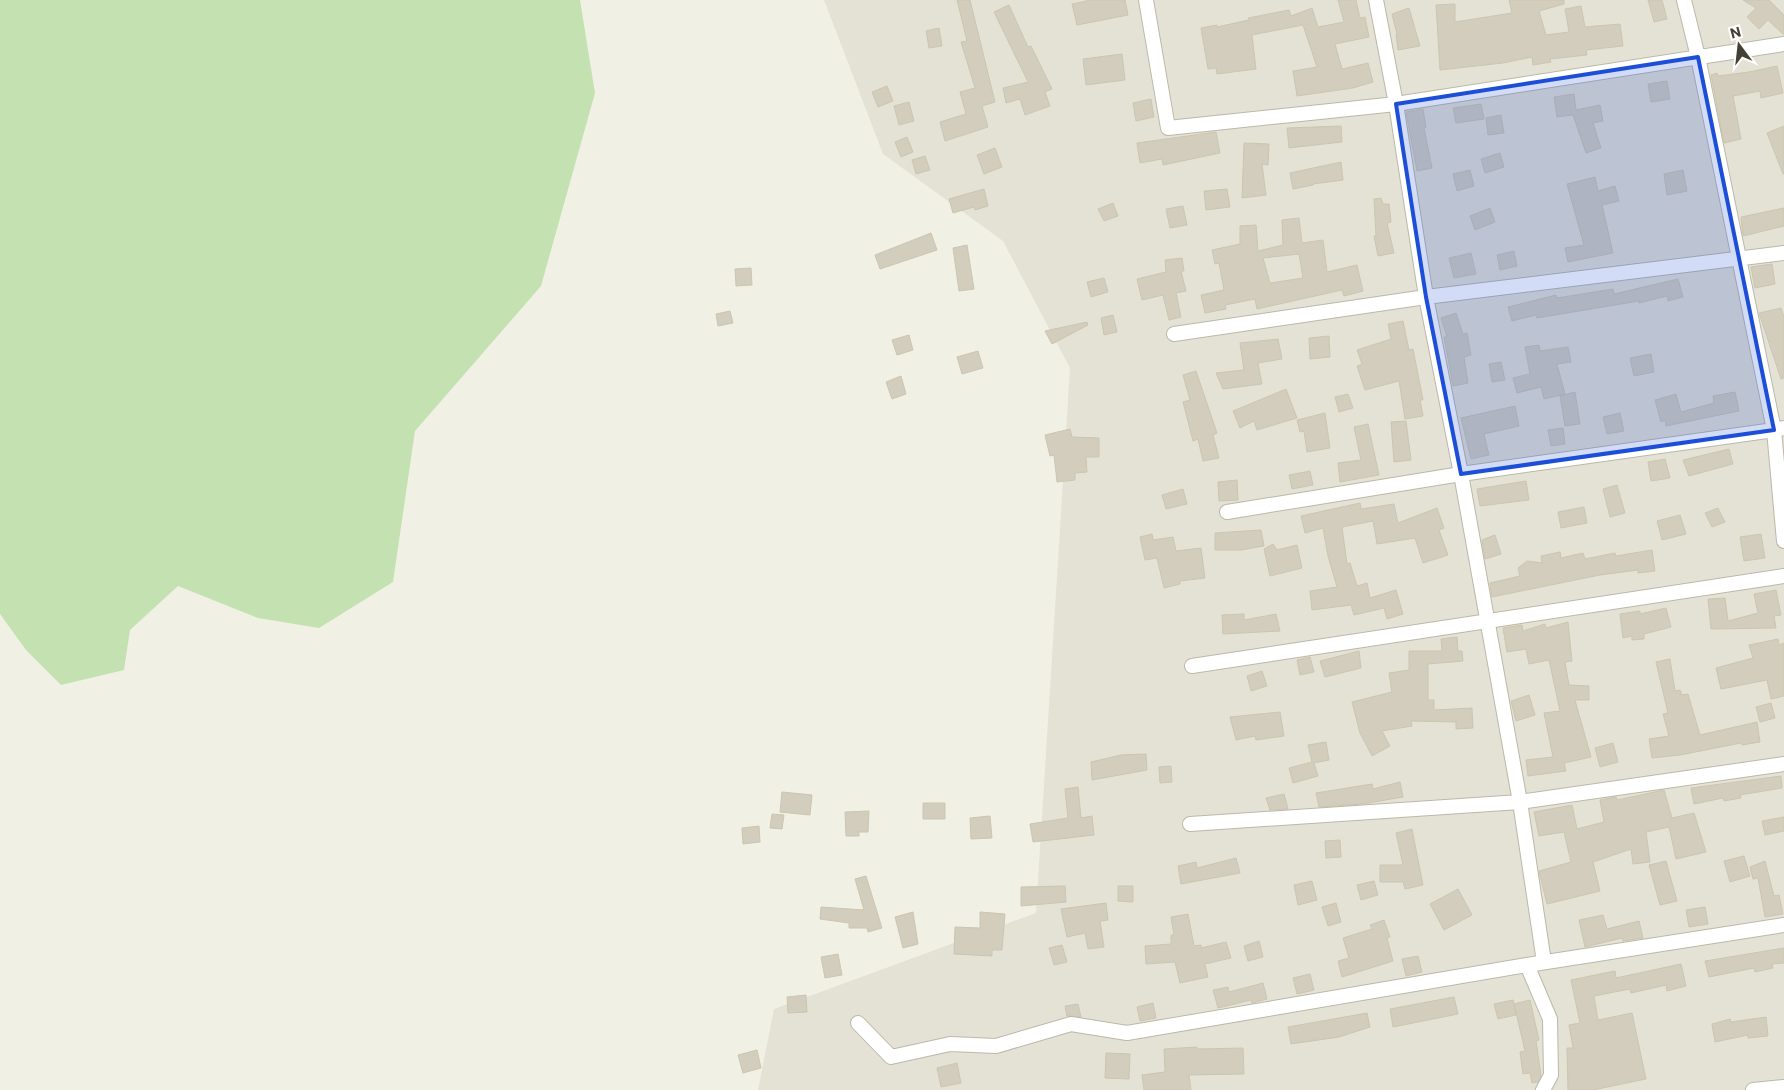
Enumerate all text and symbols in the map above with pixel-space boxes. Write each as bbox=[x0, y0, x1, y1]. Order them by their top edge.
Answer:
north arrow bbox=[1714, 20, 1764, 70]
text: N bbox=[1728, 22, 1743, 42]

